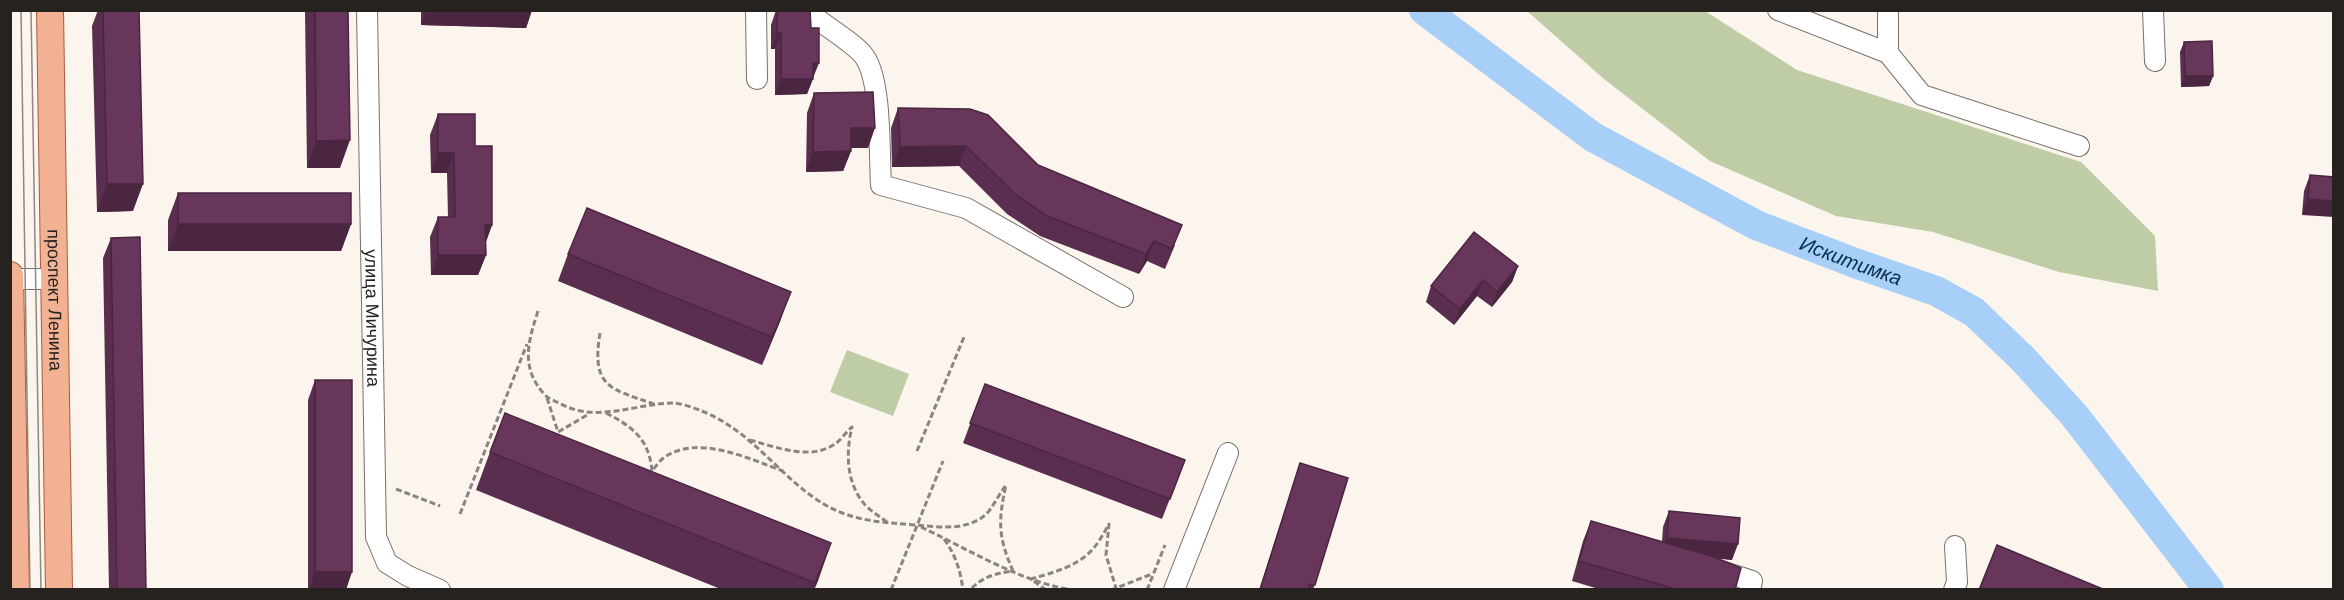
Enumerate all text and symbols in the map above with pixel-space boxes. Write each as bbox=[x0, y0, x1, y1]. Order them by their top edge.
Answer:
street label: проспект Ленина bbox=[43, 229, 66, 372]
water label: Искитимка bbox=[1797, 232, 1905, 289]
street label: улица Мичурина bbox=[361, 249, 383, 388]

